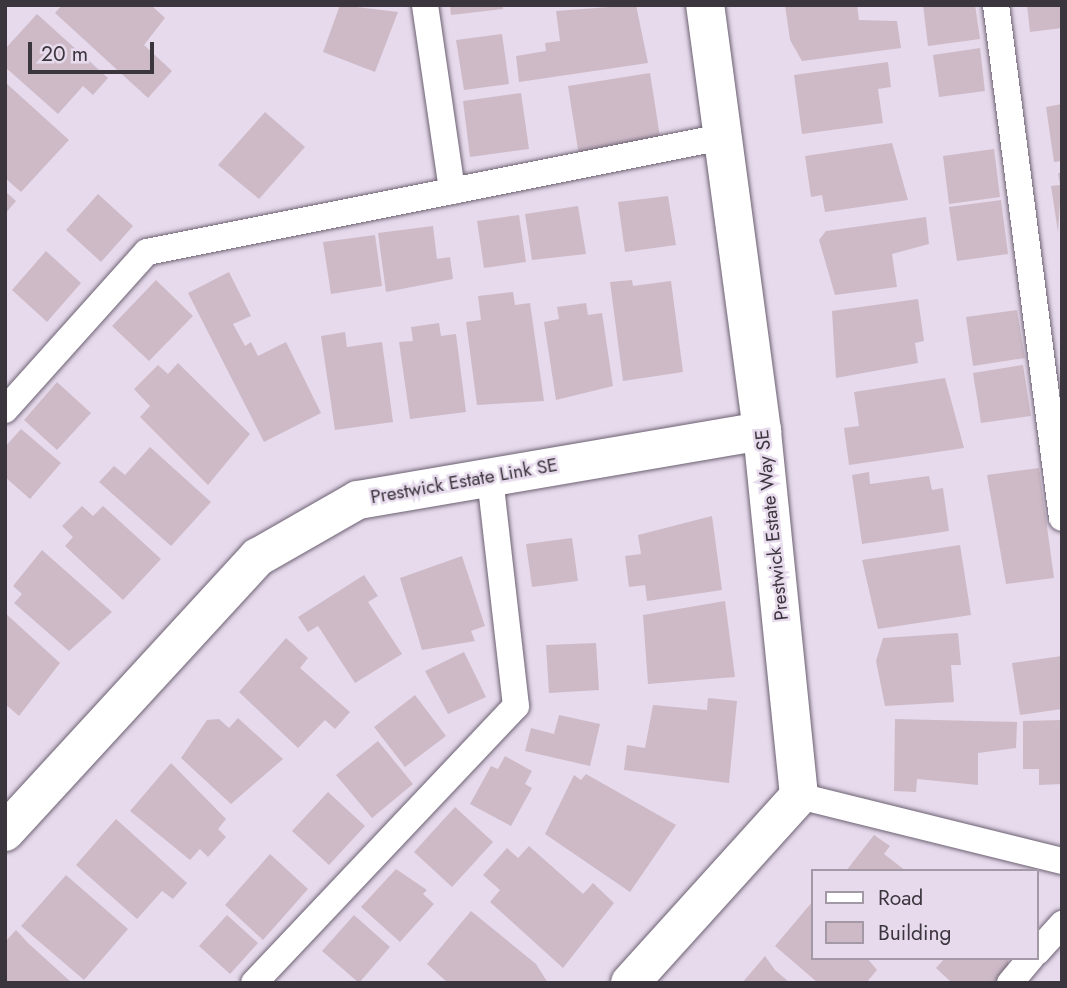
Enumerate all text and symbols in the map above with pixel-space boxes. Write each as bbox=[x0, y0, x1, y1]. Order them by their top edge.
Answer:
scale bar bbox=[32, 28, 158, 72]
text: 20 m bbox=[41, 39, 88, 69]
street label: Prestwick Estate Way SE bbox=[751, 428, 793, 622]
street label: Prestwick Estate Link SE bbox=[369, 453, 559, 509]
legend bbox=[811, 869, 1039, 960]
text: Road bbox=[878, 883, 923, 913]
text: Building bbox=[878, 918, 951, 948]

